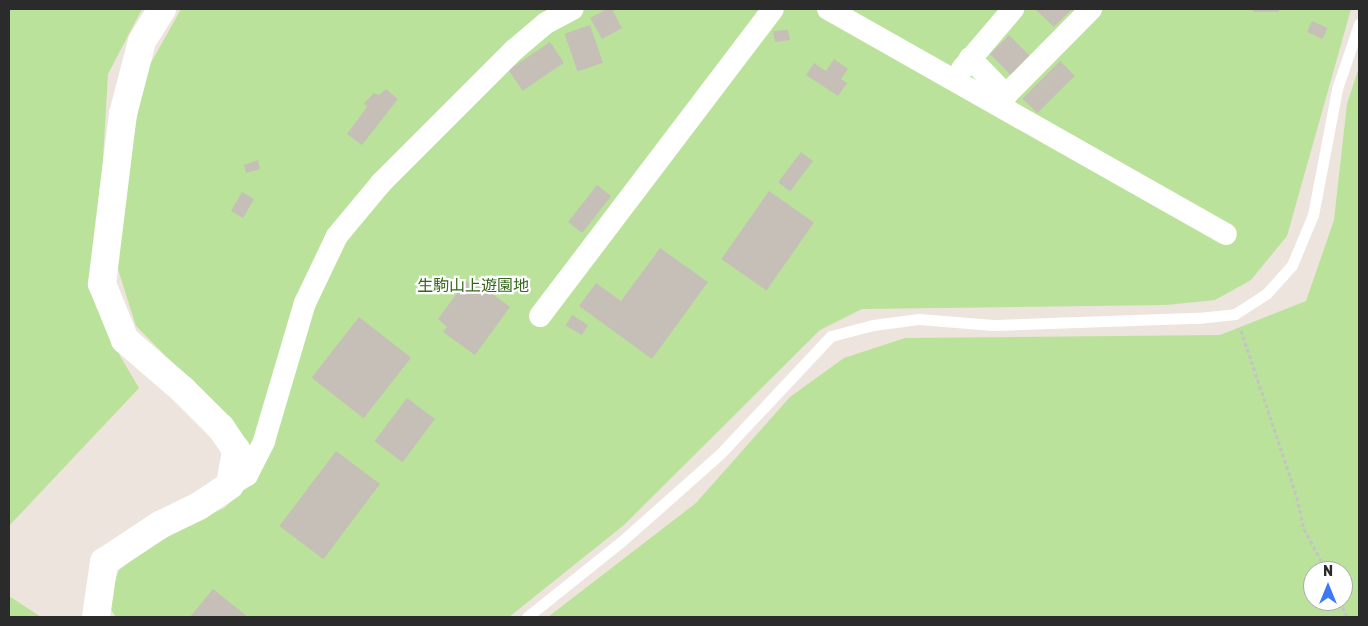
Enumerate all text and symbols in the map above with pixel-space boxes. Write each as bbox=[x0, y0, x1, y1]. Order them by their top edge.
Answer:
park label: 生駒山上遊園地 bbox=[417, 276, 529, 296]
north arrow bbox=[1303, 561, 1353, 611]
text: N bbox=[1323, 563, 1333, 580]

